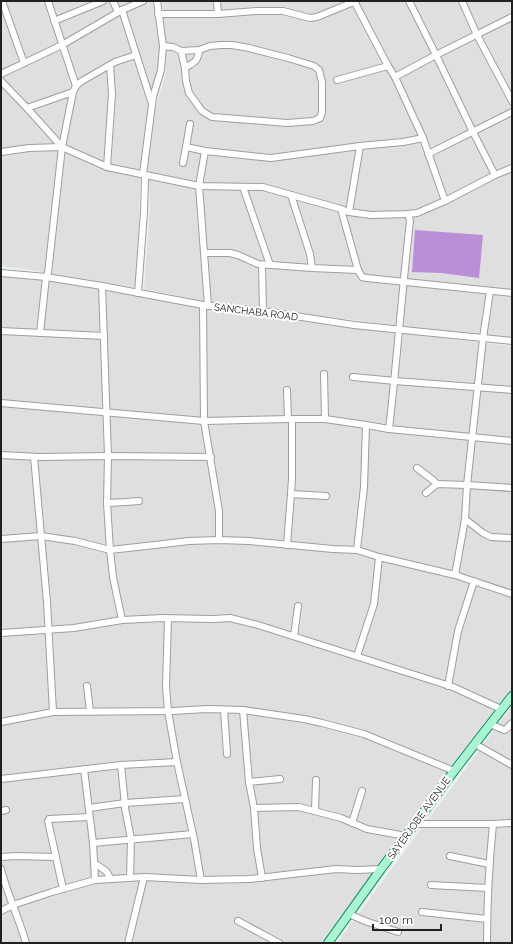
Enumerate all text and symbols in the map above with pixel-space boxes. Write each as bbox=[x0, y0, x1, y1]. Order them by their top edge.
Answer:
street label: SANCHABA ROAD bbox=[213, 301, 299, 323]
street label: SAYERJOBE AVENUE bbox=[386, 775, 452, 861]
scale bar bbox=[373, 906, 441, 932]
text: 100 m bbox=[379, 913, 413, 927]

